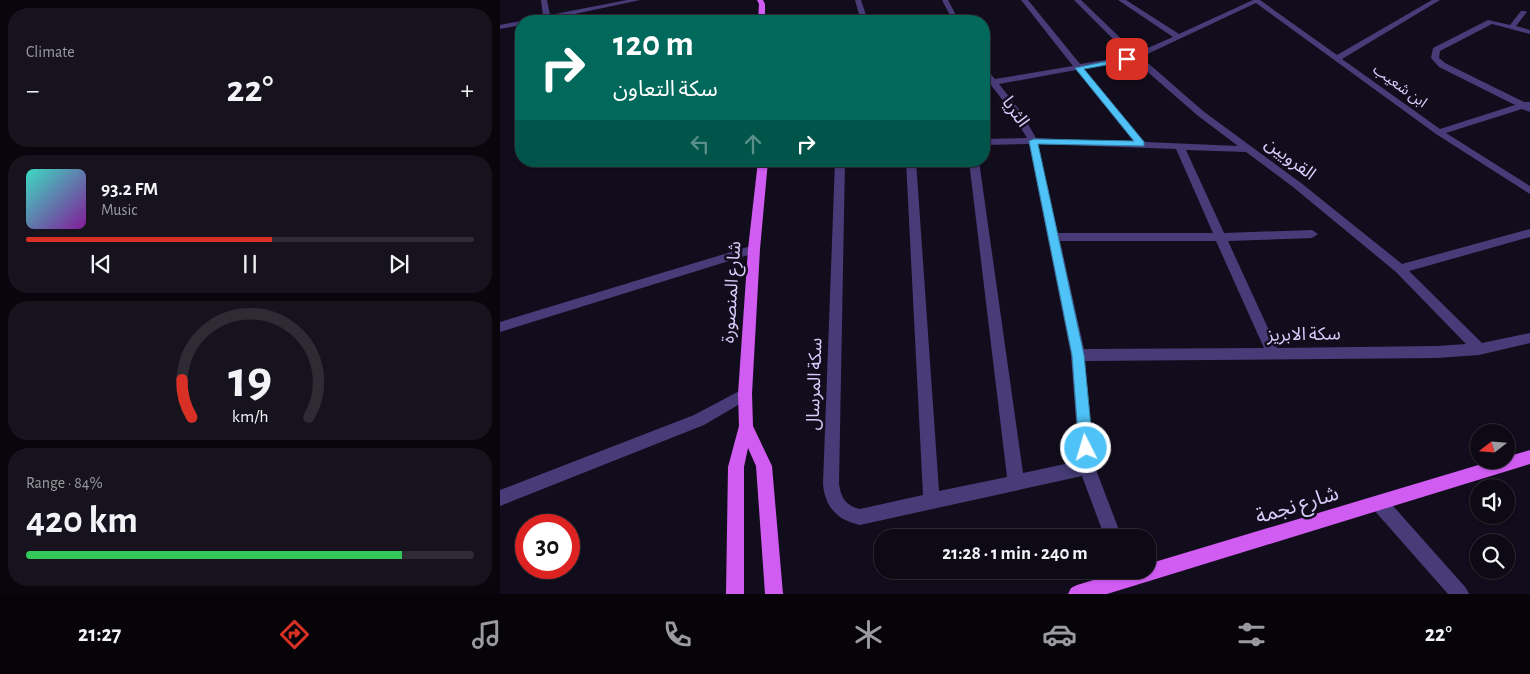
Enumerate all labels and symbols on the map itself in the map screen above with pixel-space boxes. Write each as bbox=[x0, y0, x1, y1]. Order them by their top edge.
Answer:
pin bbox=[1106, 38, 1148, 80]
street label: ابن شعيب bbox=[1370, 62, 1430, 111]
street label: الثريا bbox=[997, 93, 1032, 131]
street label: القرويين bbox=[1261, 134, 1319, 185]
street label: شارع المنصورة bbox=[719, 240, 749, 344]
street label: سكة الابريز bbox=[1266, 325, 1341, 346]
street label: سكة المرسال bbox=[804, 337, 827, 431]
position arrow bbox=[1059, 421, 1111, 473]
north arrow bbox=[1470, 424, 1515, 469]
street label: شارع نجمة bbox=[1253, 482, 1342, 531]
speed limit sign: 30 bbox=[515, 514, 580, 579]

